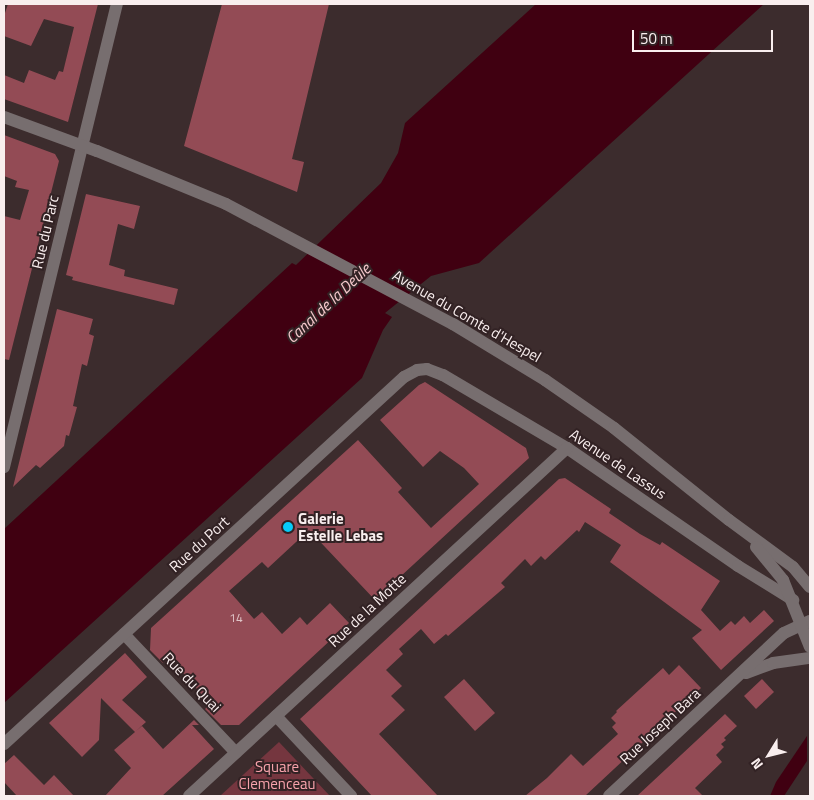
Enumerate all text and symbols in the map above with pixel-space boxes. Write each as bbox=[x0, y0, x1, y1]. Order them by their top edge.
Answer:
scale bar bbox=[634, 20, 775, 52]
text: 50 m bbox=[640, 27, 673, 50]
street label: Rue du Parc bbox=[28, 193, 62, 271]
water label: Canal de la Deûle bbox=[282, 259, 374, 347]
street label: Avenue du Comte d'Hespel bbox=[390, 266, 544, 366]
street label: Avenue de Lassus bbox=[566, 425, 670, 503]
place label: Galerie Estelle Lebas bbox=[298, 509, 383, 544]
street label: Rue du Port bbox=[165, 512, 233, 576]
marker: Galerie Estelle Lebas bbox=[282, 521, 294, 533]
street label: Rue de la Motte bbox=[324, 569, 410, 651]
house number: 14 bbox=[229, 611, 243, 625]
street label: Rue du Quai bbox=[159, 648, 225, 716]
street label: Rue Joseph Bara bbox=[616, 684, 704, 768]
north arrow bbox=[744, 730, 794, 780]
text: N bbox=[745, 754, 768, 774]
park label: Square Clemenceau bbox=[239, 757, 315, 792]

